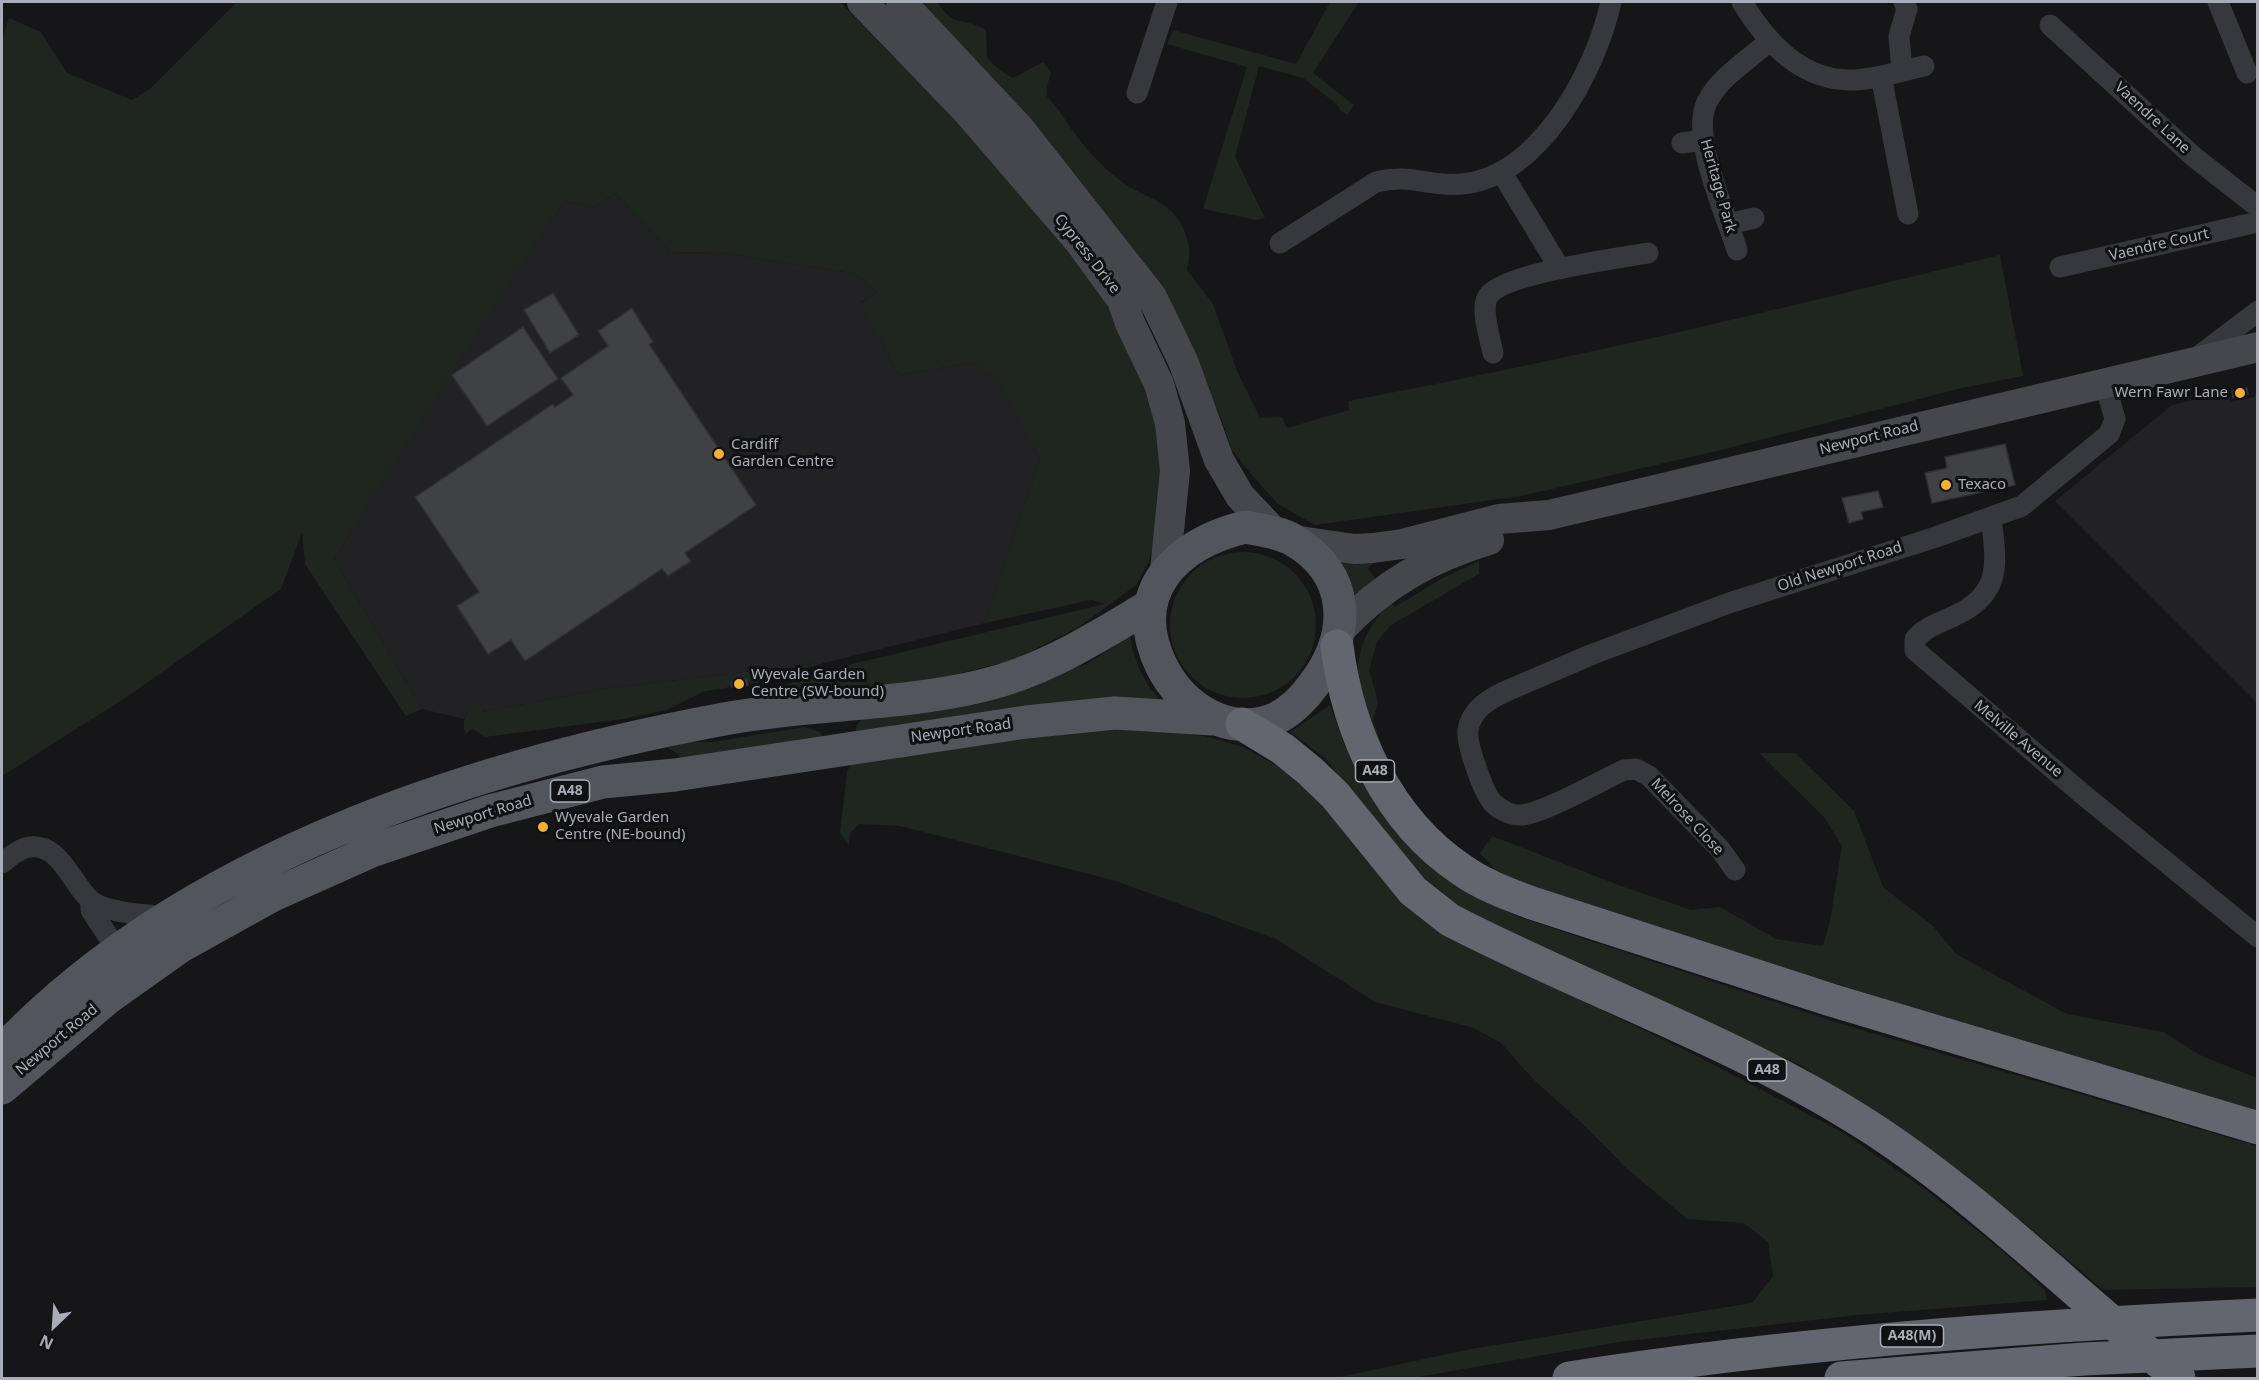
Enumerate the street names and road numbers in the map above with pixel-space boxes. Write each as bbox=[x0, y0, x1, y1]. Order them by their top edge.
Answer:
street label: Vaendre Lane bbox=[2111, 79, 2193, 157]
street label: Heritage Park bbox=[1696, 137, 1740, 235]
street label: Cypress Drive bbox=[1050, 211, 1124, 297]
street label: Vaendre Court bbox=[2107, 225, 2211, 265]
street label: Newport Road bbox=[1818, 417, 1920, 459]
street label: Old Newport Road bbox=[1775, 538, 1905, 596]
street label: Melville Avenue bbox=[1970, 697, 2066, 781]
street label: Newport Road bbox=[910, 715, 1012, 747]
road number: A48 bbox=[1356, 760, 1394, 782]
street label: Melrose Close bbox=[1647, 775, 1727, 859]
road number: A48 bbox=[550, 780, 590, 802]
street label: Newport Road bbox=[432, 792, 534, 838]
street label: Newport Road bbox=[12, 1001, 102, 1079]
road number: A48 bbox=[1748, 1059, 1786, 1081]
road number: A48(M) bbox=[1880, 1325, 1944, 1347]

